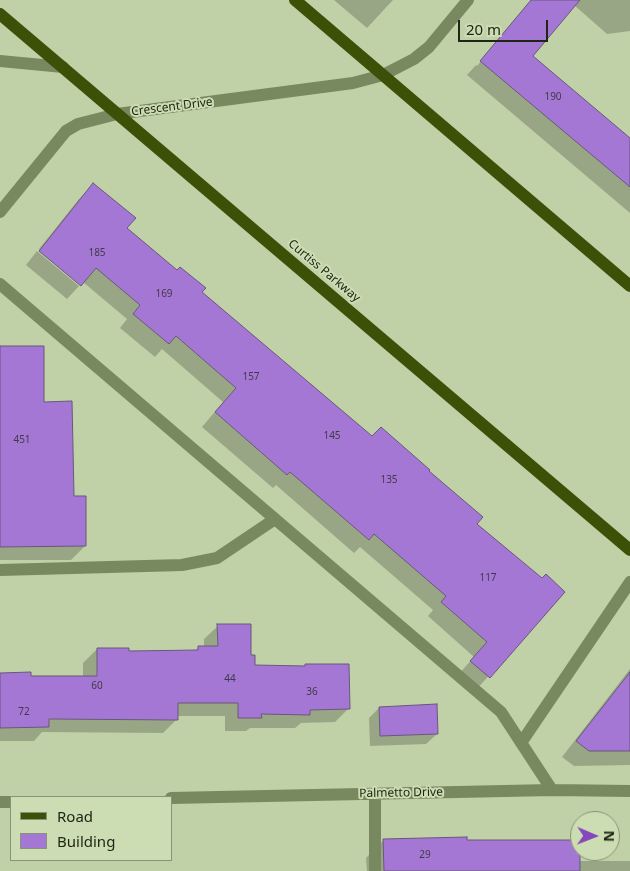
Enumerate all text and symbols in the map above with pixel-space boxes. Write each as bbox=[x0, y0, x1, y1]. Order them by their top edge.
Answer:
scale bar bbox=[460, 10, 550, 42]
text: 20 m bbox=[466, 19, 501, 39]
house number: 190 bbox=[544, 91, 562, 103]
street label: Crescent Drive bbox=[130, 95, 214, 119]
street label: Curtiss Parkway bbox=[285, 237, 363, 305]
house number: 185 bbox=[88, 247, 106, 259]
house number: 169 bbox=[155, 288, 173, 300]
house number: 157 bbox=[242, 371, 260, 383]
house number: 145 bbox=[323, 430, 341, 442]
house number: 451 bbox=[13, 434, 31, 446]
house number: 135 bbox=[380, 474, 398, 486]
house number: 117 bbox=[479, 572, 497, 584]
house number: 44 bbox=[224, 673, 236, 685]
house number: 60 bbox=[91, 680, 103, 692]
house number: 36 bbox=[306, 686, 318, 698]
house number: 72 bbox=[18, 706, 30, 718]
street label: Palmetto Drive bbox=[359, 785, 443, 801]
legend bbox=[10, 796, 172, 861]
text: Road bbox=[57, 806, 93, 826]
north arrow bbox=[570, 811, 620, 861]
text: N bbox=[600, 830, 619, 842]
text: Building bbox=[57, 831, 115, 851]
house number: 29 bbox=[419, 849, 431, 861]

